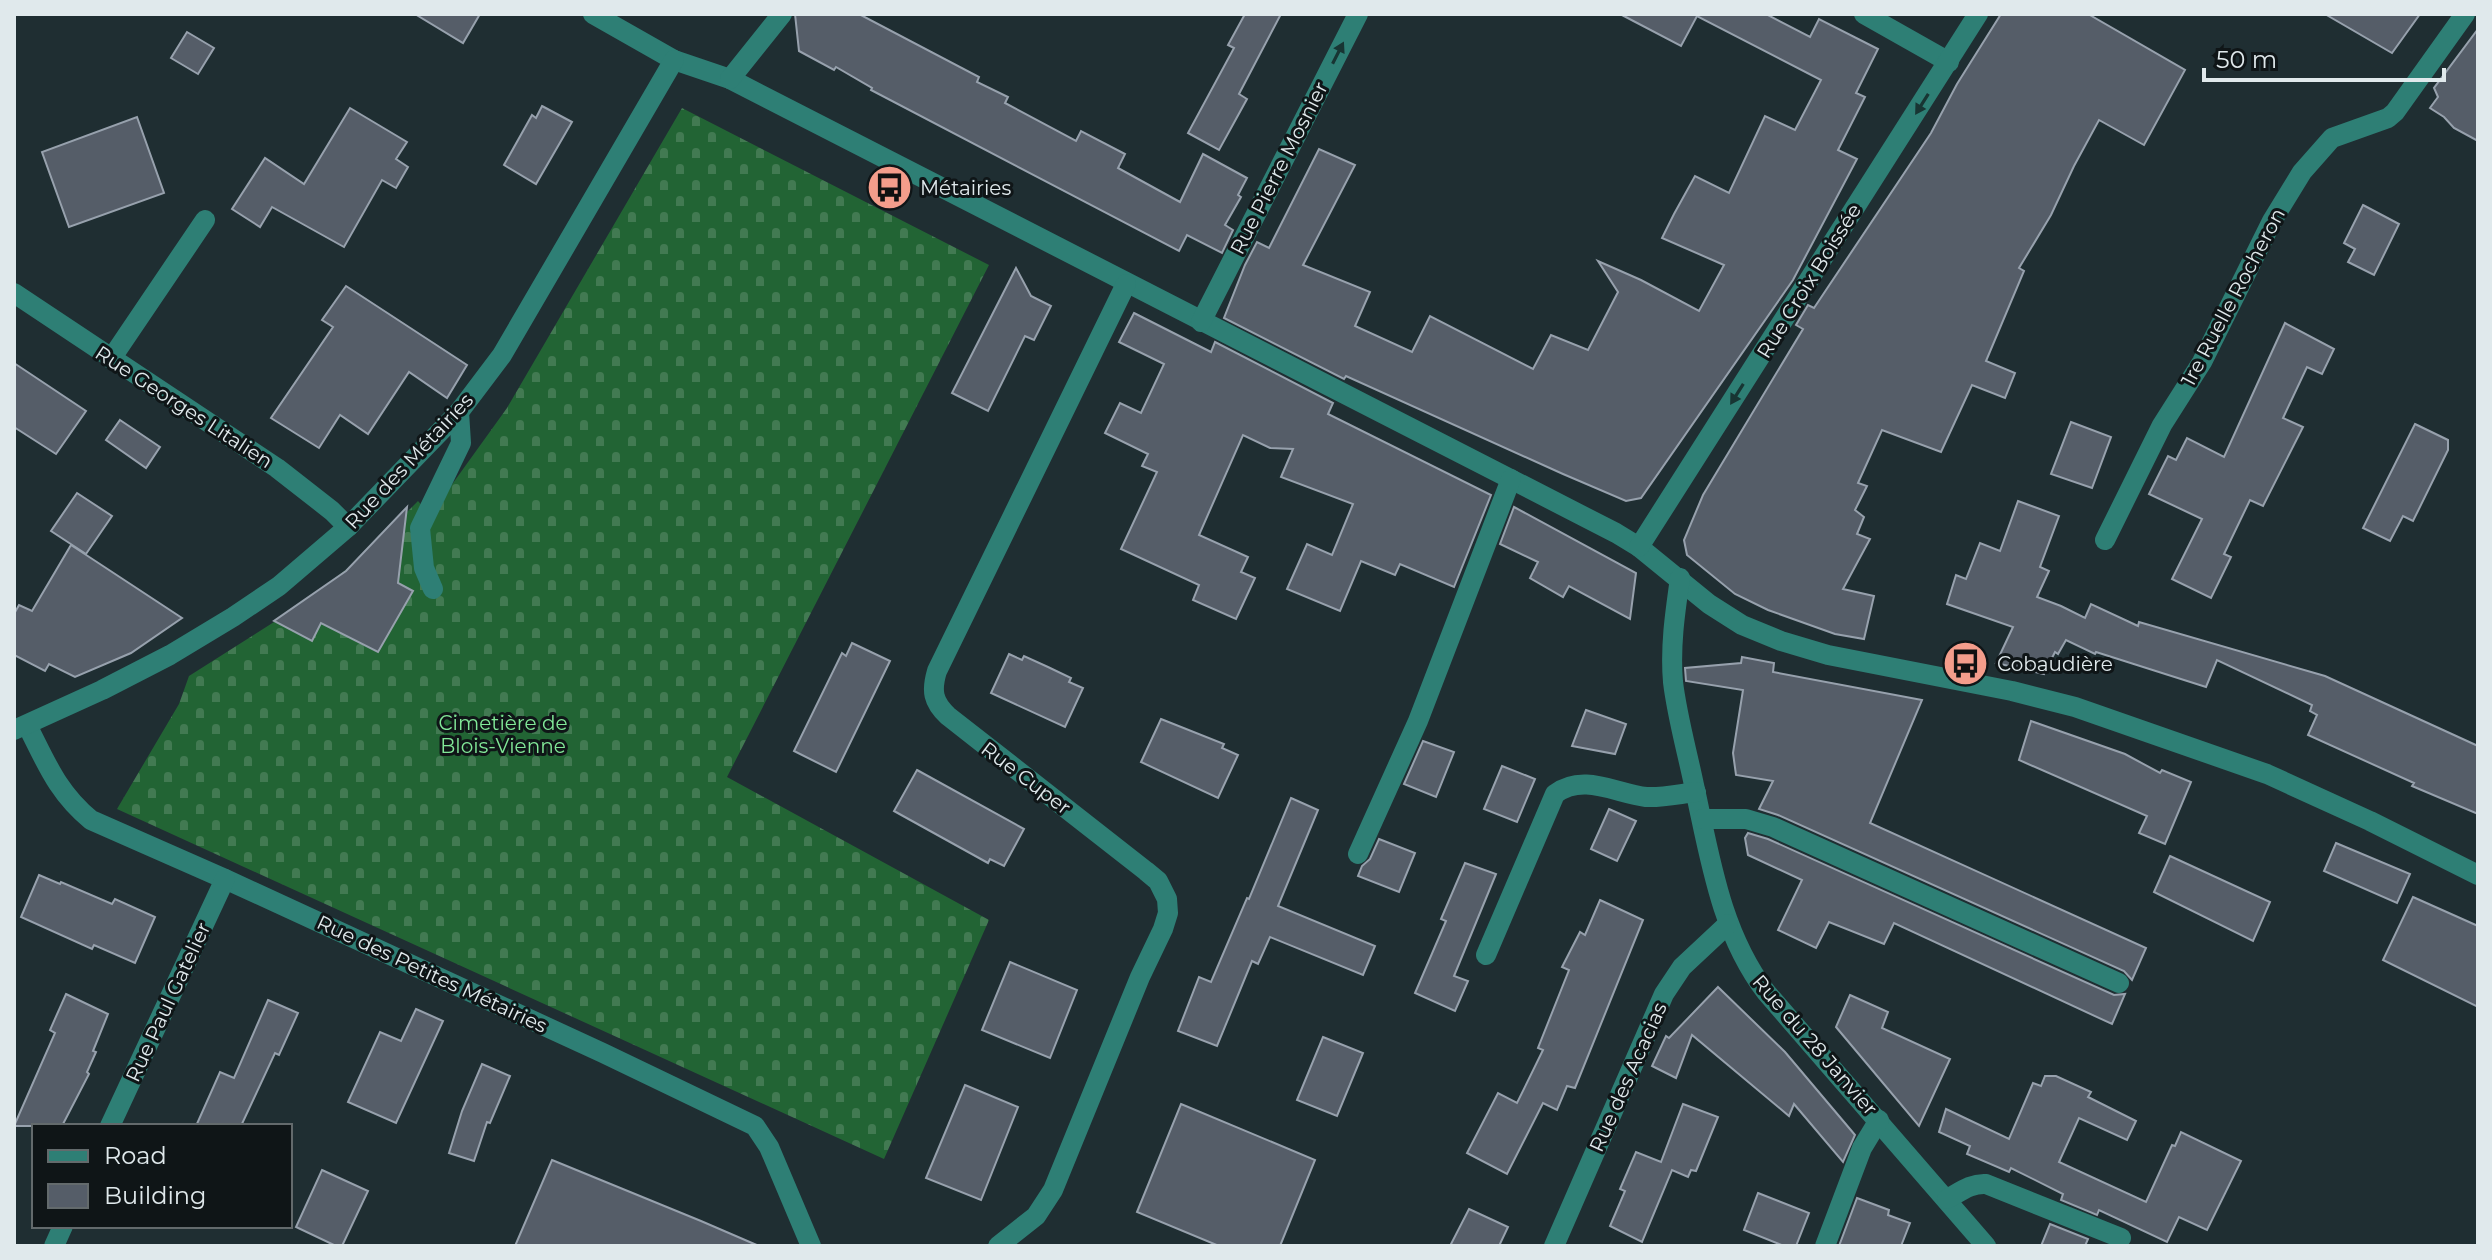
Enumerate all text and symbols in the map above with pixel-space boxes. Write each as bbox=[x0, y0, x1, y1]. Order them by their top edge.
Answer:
scale bar bbox=[2204, 32, 2444, 82]
one-way arrow bbox=[1332, 41, 1345, 64]
text: 50 m bbox=[2216, 45, 2277, 74]
street label: Rue Pierre Mosnier bbox=[1225, 78, 1333, 258]
one-way arrow bbox=[1916, 93, 1930, 115]
bus stop icon: Métairies bbox=[865, 164, 913, 212]
place label: Métairies bbox=[920, 176, 1011, 200]
street label: Rue Croix Boissée bbox=[1752, 199, 1866, 363]
street label: 1re Ruelle Rocheron bbox=[2176, 204, 2290, 390]
street label: Rue Georges Litalien bbox=[91, 341, 277, 473]
one-way arrow bbox=[1731, 383, 1745, 405]
street label: Rue des Métairies bbox=[340, 388, 478, 534]
bus stop icon: Cobaudière bbox=[1942, 640, 1990, 688]
place label: Cobaudière bbox=[1997, 652, 2113, 676]
park label: Cimetière de Blois-Vienne bbox=[438, 711, 568, 758]
street label: Rue Cuper bbox=[976, 736, 1076, 820]
street label: Rue des Petites Métairies bbox=[313, 910, 551, 1038]
street label: Rue Paul Gatelier bbox=[121, 918, 215, 1086]
street label: Rue du 28 Janvier bbox=[1747, 970, 1883, 1120]
street label: Rue des Acacias bbox=[1584, 998, 1672, 1156]
legend bbox=[32, 1124, 292, 1228]
text: Road bbox=[104, 1141, 167, 1170]
text: Building bbox=[104, 1181, 207, 1210]

